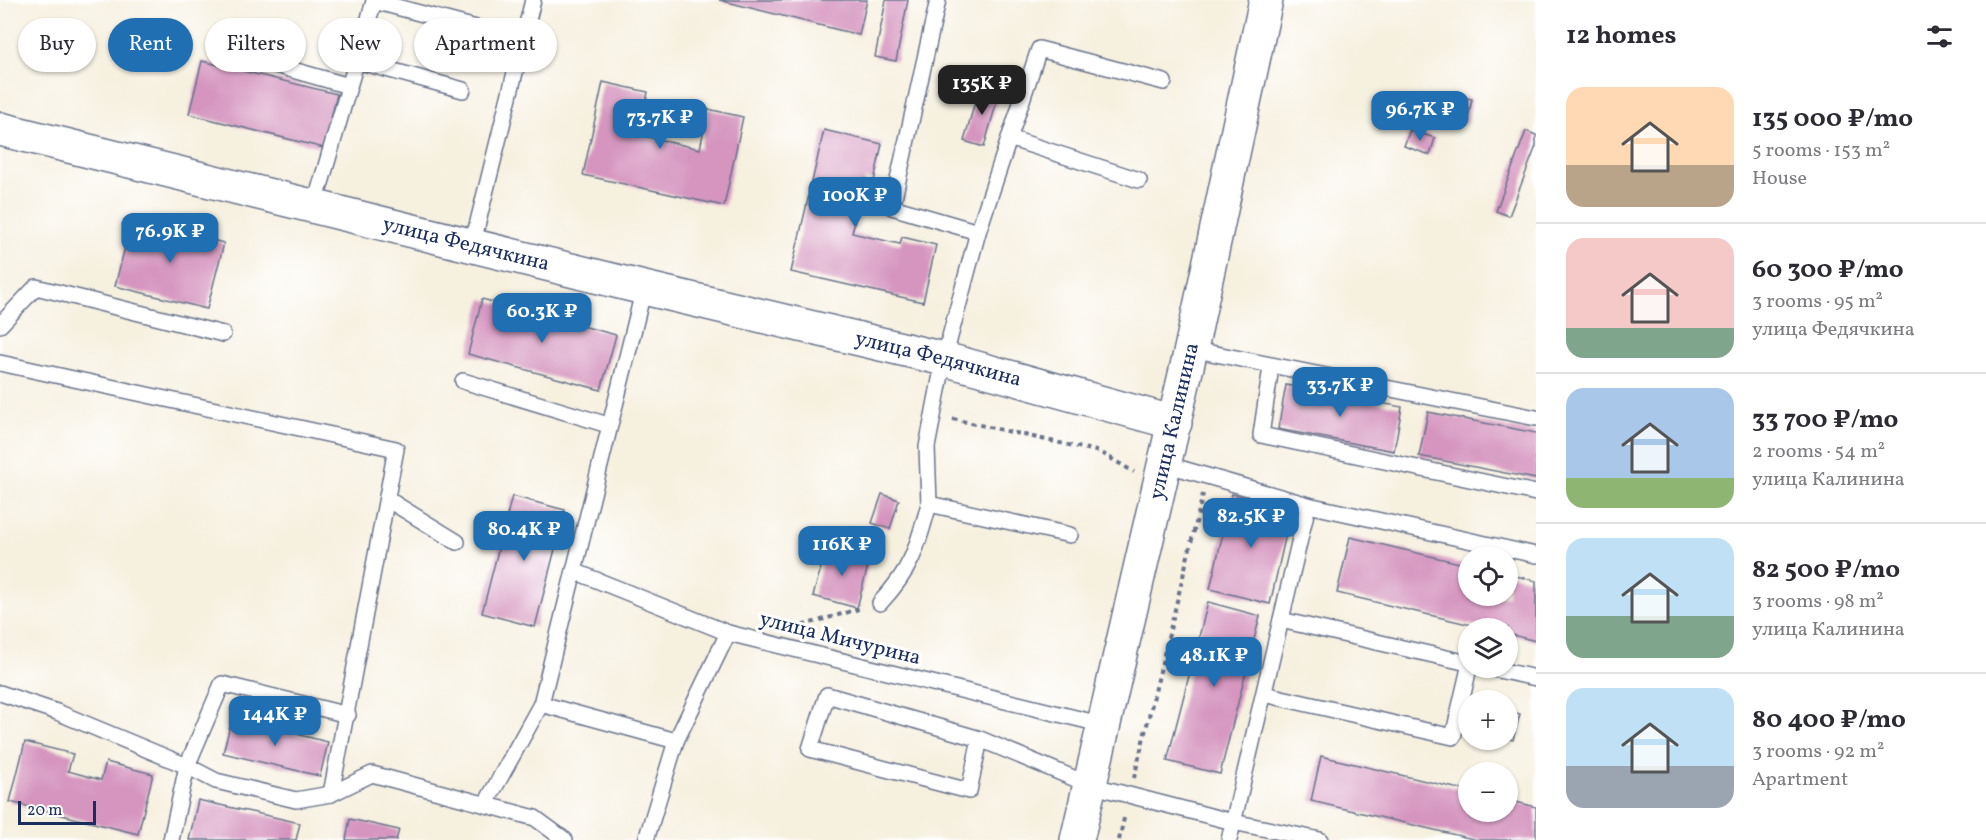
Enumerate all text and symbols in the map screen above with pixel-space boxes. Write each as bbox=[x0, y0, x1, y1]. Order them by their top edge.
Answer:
chip: Buy bbox=[18, 18, 96, 72]
chip: Rent bbox=[108, 18, 193, 72]
chip: Filters bbox=[205, 18, 306, 72]
chip: New bbox=[318, 18, 402, 72]
chip: Apartment bbox=[414, 18, 557, 72]
text: 12 homes bbox=[1566, 18, 1677, 54]
icon: filters bbox=[1923, 20, 1956, 53]
pin: 135K ₽ bbox=[933, 65, 1031, 116]
text: 135K ₽ bbox=[952, 70, 1012, 98]
pin: 96.7K ₽ bbox=[1365, 91, 1475, 142]
text: 96.7K ₽ bbox=[1385, 96, 1455, 124]
pin: 73.7K ₽ bbox=[605, 99, 715, 150]
text: 135 000 ₽/mo bbox=[1752, 101, 1913, 137]
text: 73.7K ₽ bbox=[627, 104, 693, 132]
icon: home bbox=[1614, 111, 1686, 183]
text: 5 rooms · 153 m² bbox=[1752, 137, 1890, 165]
text: House bbox=[1752, 165, 1807, 193]
pin: 100K ₽ bbox=[806, 177, 904, 228]
text: 100K ₽ bbox=[822, 182, 888, 210]
street label: улица Федячкина bbox=[380, 209, 552, 279]
pin: 76.9K ₽ bbox=[115, 213, 225, 264]
text: 76.9K ₽ bbox=[135, 218, 205, 246]
text: 60 300 ₽/mo bbox=[1752, 252, 1904, 288]
icon: home bbox=[1614, 262, 1686, 334]
text: 3 rooms · 95 m² bbox=[1752, 288, 1883, 316]
pin: 60.3K ₽ bbox=[487, 293, 597, 344]
text: 60.3K ₽ bbox=[507, 298, 578, 326]
text: улица Федячкина bbox=[1752, 316, 1915, 344]
street label: улица Федячкина bbox=[852, 324, 1025, 394]
street label: улица Калинина bbox=[1142, 340, 1206, 503]
pin: 33.7K ₽ bbox=[1285, 367, 1395, 418]
text: 33.7K ₽ bbox=[1306, 372, 1374, 400]
text: 33 700 ₽/mo bbox=[1752, 402, 1899, 438]
icon: home bbox=[1614, 412, 1686, 484]
text: 2 rooms · 54 m² bbox=[1752, 438, 1885, 466]
text: улица Калинина bbox=[1752, 466, 1905, 494]
pin: 82.5K ₽ bbox=[1196, 498, 1306, 549]
text: 82.5K ₽ bbox=[1217, 503, 1285, 531]
pin: 80.4K ₽ bbox=[469, 511, 579, 562]
text: 80.4K ₽ bbox=[487, 516, 561, 544]
pin: 116K ₽ bbox=[793, 526, 891, 577]
text: 116K ₽ bbox=[812, 531, 872, 559]
map controls bbox=[1458, 546, 1518, 822]
button: locate bbox=[1458, 546, 1518, 606]
text: 82 500 ₽/mo bbox=[1752, 552, 1900, 588]
icon: home bbox=[1614, 562, 1686, 634]
text: 3 rooms · 98 m² bbox=[1752, 588, 1884, 616]
street label: улица Мичурина bbox=[756, 605, 924, 673]
text: улица Калинина bbox=[1752, 616, 1905, 644]
button: layers bbox=[1458, 618, 1518, 678]
pin: 48.1K ₽ bbox=[1159, 637, 1269, 688]
text: 48.1K ₽ bbox=[1180, 642, 1248, 670]
button: + bbox=[1458, 690, 1518, 750]
pin: 144K ₽ bbox=[226, 696, 324, 747]
text: 144K ₽ bbox=[243, 701, 307, 729]
text: 80 400 ₽/mo bbox=[1752, 702, 1906, 738]
icon: home bbox=[1614, 712, 1686, 784]
text: 3 rooms · 92 m² bbox=[1752, 738, 1884, 766]
button: − bbox=[1458, 762, 1518, 822]
text: Apartment bbox=[1752, 766, 1848, 794]
scale bar bbox=[18, 798, 96, 826]
text: 20 m bbox=[27, 800, 62, 822]

